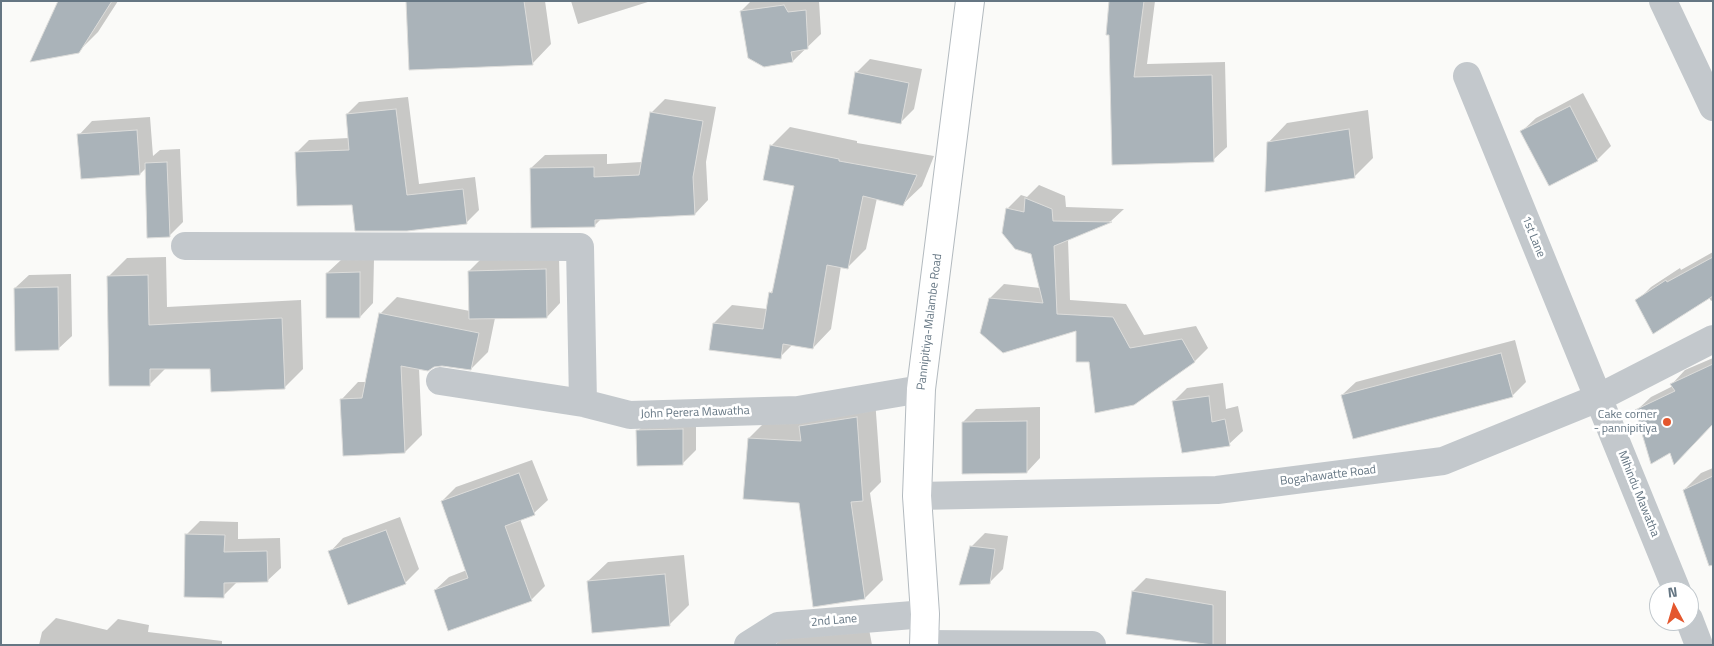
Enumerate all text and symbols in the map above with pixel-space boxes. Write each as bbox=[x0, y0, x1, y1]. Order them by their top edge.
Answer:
street label: 1st Lane bbox=[1518, 214, 1548, 260]
street label: Pannipitiya-Malambe Road bbox=[914, 253, 946, 391]
street label: John Perera Mawatha bbox=[640, 404, 750, 422]
place label: Cake corner - pannipitiya bbox=[1594, 408, 1657, 436]
marker: Cake corner - pannipitiya bbox=[1661, 416, 1673, 428]
street label: Mihindu Mawatha bbox=[1614, 449, 1662, 539]
street label: Bogahawatte Road bbox=[1279, 463, 1377, 489]
north arrow bbox=[1649, 581, 1699, 631]
text: N bbox=[1667, 581, 1678, 603]
street label: 2nd Lane bbox=[810, 612, 858, 630]

